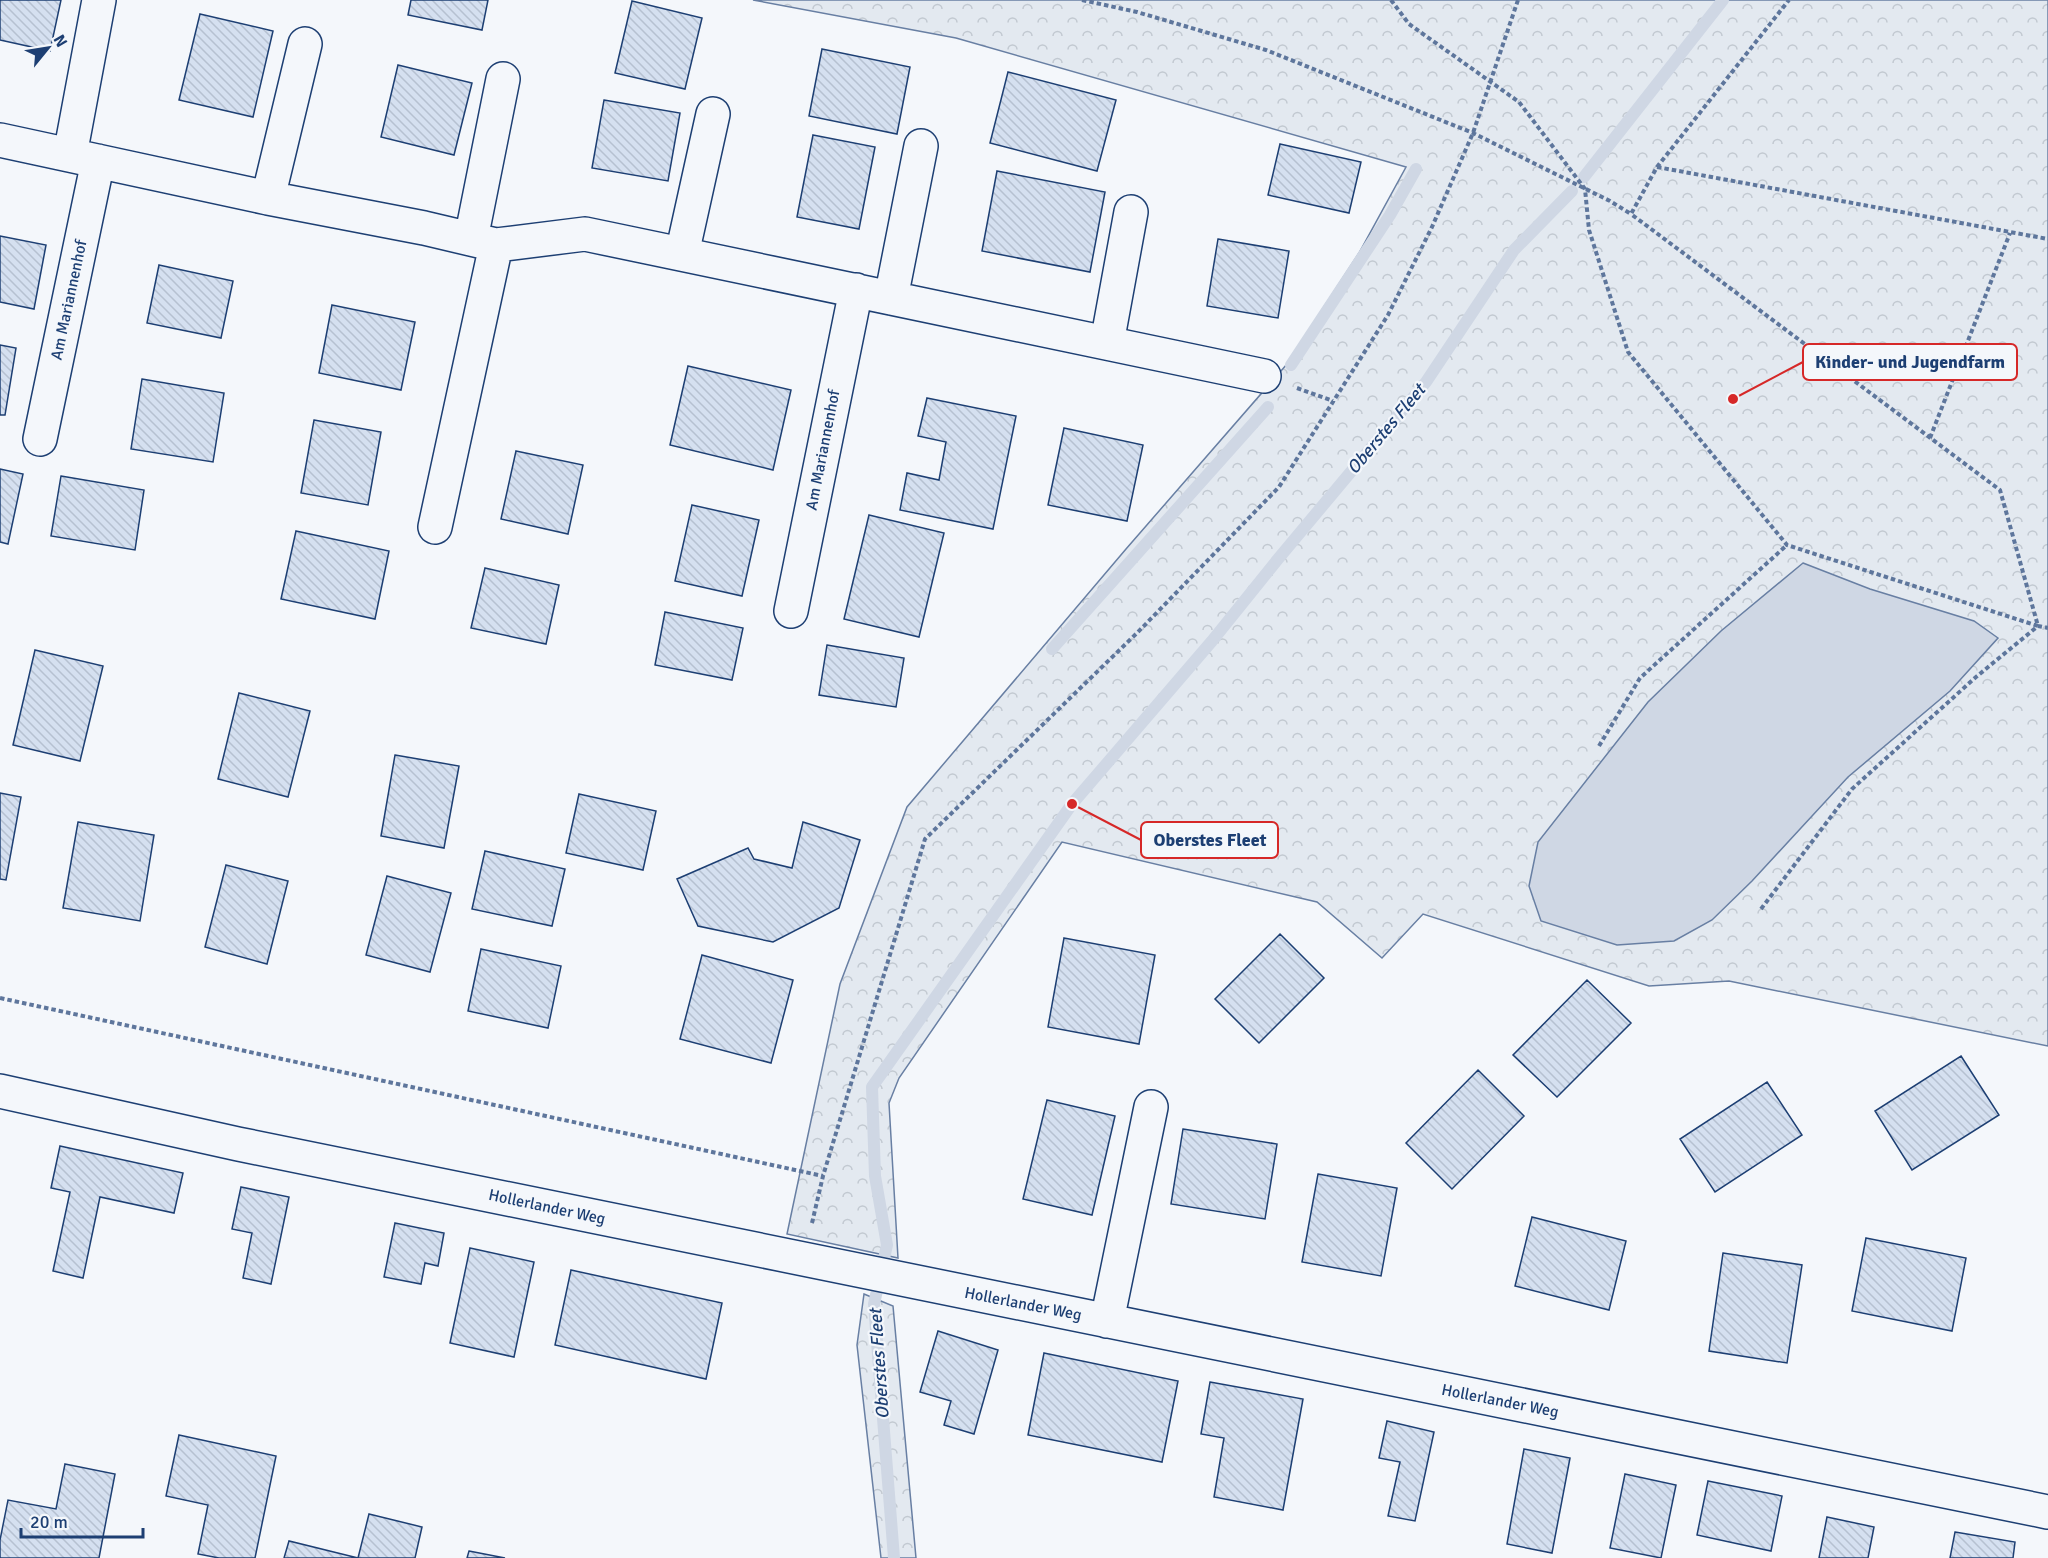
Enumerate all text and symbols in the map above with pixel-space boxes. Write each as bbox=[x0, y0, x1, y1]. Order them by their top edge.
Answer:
north arrow bbox=[18, 18, 78, 78]
text: N bbox=[49, 31, 72, 51]
street label: Am Mariannenhof bbox=[47, 238, 92, 362]
callout: Kinder- und Jugendfarm bbox=[1803, 344, 2017, 380]
text: Kinder- und Jugendfarm bbox=[1815, 351, 2005, 373]
water label: Oberstes Fleet bbox=[1342, 377, 1432, 478]
street label: Am Mariannenhof bbox=[802, 388, 845, 512]
callout: Oberstes Fleet bbox=[1141, 822, 1278, 858]
text: Oberstes Fleet bbox=[1154, 829, 1267, 851]
street label: Hollerlander Weg bbox=[487, 1185, 607, 1229]
street label: Hollerlander Weg bbox=[963, 1283, 1083, 1325]
water label: Oberstes Fleet bbox=[864, 1305, 894, 1420]
street label: Hollerlander Weg bbox=[1440, 1380, 1560, 1422]
scale bar bbox=[21, 1501, 142, 1539]
text: 20 m bbox=[30, 1511, 68, 1533]

